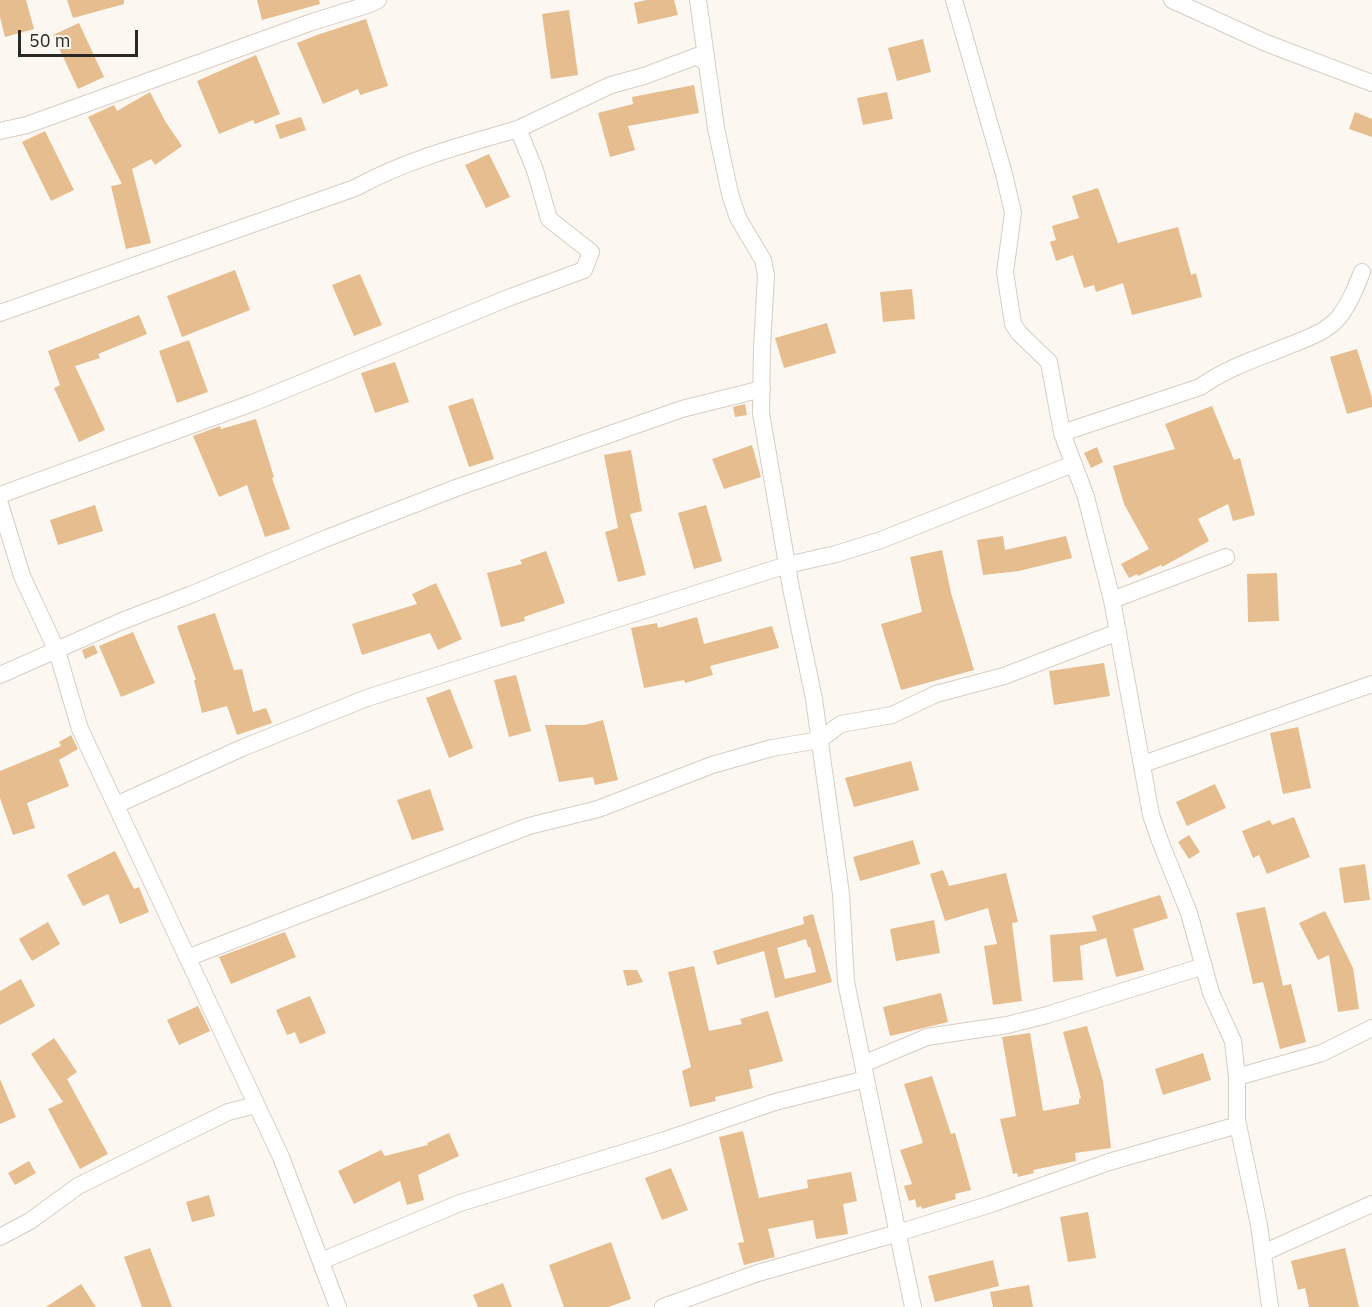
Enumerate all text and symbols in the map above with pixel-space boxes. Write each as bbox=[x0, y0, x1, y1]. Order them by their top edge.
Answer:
scale bar bbox=[21, 18, 141, 56]
text: 50 m bbox=[29, 29, 71, 52]

